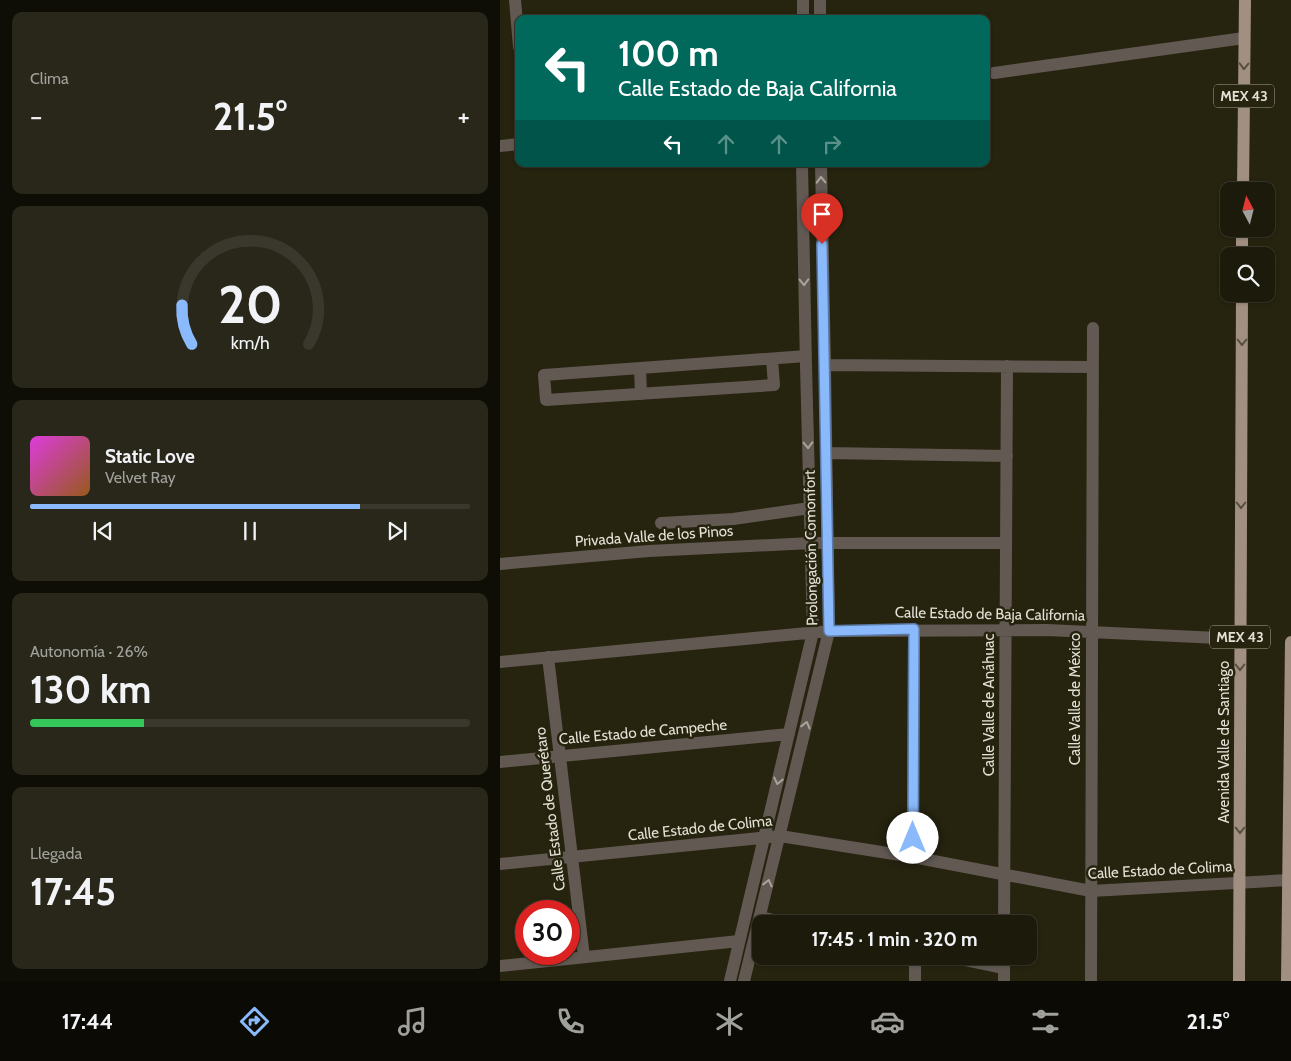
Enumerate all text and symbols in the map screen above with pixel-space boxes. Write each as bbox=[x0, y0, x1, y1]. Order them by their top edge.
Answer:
text: 100 m bbox=[618, 32, 719, 75]
icon: left bbox=[535, 35, 600, 100]
one-way arrow bbox=[1239, 62, 1249, 70]
text: Clima bbox=[30, 69, 69, 88]
text: Calle Estado de Baja California bbox=[618, 75, 897, 102]
road number: MEX 43 bbox=[1214, 84, 1274, 108]
text: 21.5° bbox=[213, 93, 287, 140]
text: − bbox=[30, 99, 42, 133]
text: + bbox=[458, 99, 470, 133]
icon: left bbox=[659, 130, 687, 158]
icon: ahead bbox=[712, 130, 740, 158]
icon: ahead bbox=[765, 130, 793, 158]
icon: right bbox=[818, 130, 846, 158]
one-way arrow bbox=[816, 176, 826, 184]
north arrow bbox=[1220, 182, 1275, 238]
map controls bbox=[1220, 182, 1275, 302]
pin bbox=[801, 193, 843, 244]
icon: arrive bbox=[808, 200, 836, 228]
button: search bbox=[1220, 247, 1275, 302]
text: 20 bbox=[218, 273, 282, 336]
one-way arrow bbox=[799, 279, 810, 287]
text: km/h bbox=[230, 332, 270, 353]
one-way arrow bbox=[1237, 339, 1247, 347]
one-way arrow bbox=[803, 442, 813, 449]
text: Static Love bbox=[105, 445, 195, 468]
text: Velvet Ray bbox=[105, 468, 176, 487]
street label: Prolongación Comonfort bbox=[801, 470, 821, 626]
one-way arrow bbox=[1236, 502, 1246, 509]
icon: previous bbox=[89, 517, 117, 545]
icon: pause bbox=[236, 517, 264, 545]
icon: next bbox=[383, 517, 411, 545]
street label: Privada Valle de los Pinos bbox=[574, 521, 734, 551]
street label: Calle Estado de Baja California bbox=[895, 603, 1086, 625]
road number: MEX 43 bbox=[1210, 626, 1270, 649]
street label: Calle Valle de México bbox=[1066, 633, 1084, 765]
street label: Calle Valle de Anáhuac bbox=[980, 634, 998, 776]
text: Autonomía · 26% bbox=[30, 642, 148, 661]
street label: Avenida Valle de Santiago bbox=[1215, 661, 1233, 823]
one-way arrow bbox=[1235, 664, 1245, 672]
text: 130 km bbox=[30, 666, 151, 713]
street label: Calle Estado de Campeche bbox=[558, 716, 728, 748]
one-way arrow bbox=[800, 720, 811, 729]
street label: Calle Estado de Querétaro bbox=[531, 726, 569, 892]
one-way arrow bbox=[773, 777, 784, 786]
street label: Calle Estado de Colima bbox=[627, 811, 774, 845]
position arrow bbox=[886, 811, 938, 863]
one-way arrow bbox=[1235, 826, 1245, 834]
text: Llegada bbox=[30, 844, 82, 863]
street label: Calle Estado de Colima bbox=[1087, 857, 1234, 883]
text: 17:45 bbox=[30, 868, 116, 915]
one-way arrow bbox=[762, 878, 773, 887]
speed limit sign: 30 bbox=[515, 900, 580, 965]
text: 17:45 · 1 min · 320 m bbox=[811, 928, 978, 951]
icon: directions bbox=[237, 1004, 272, 1039]
icon: music bbox=[395, 1004, 430, 1039]
icon: phone bbox=[553, 1004, 588, 1039]
icon: climate bbox=[712, 1004, 747, 1039]
icon: car bbox=[870, 1004, 905, 1039]
icon: filters bbox=[1028, 1004, 1063, 1039]
text: 17:44 bbox=[62, 1008, 113, 1035]
text: 21.5° bbox=[1187, 1008, 1229, 1035]

